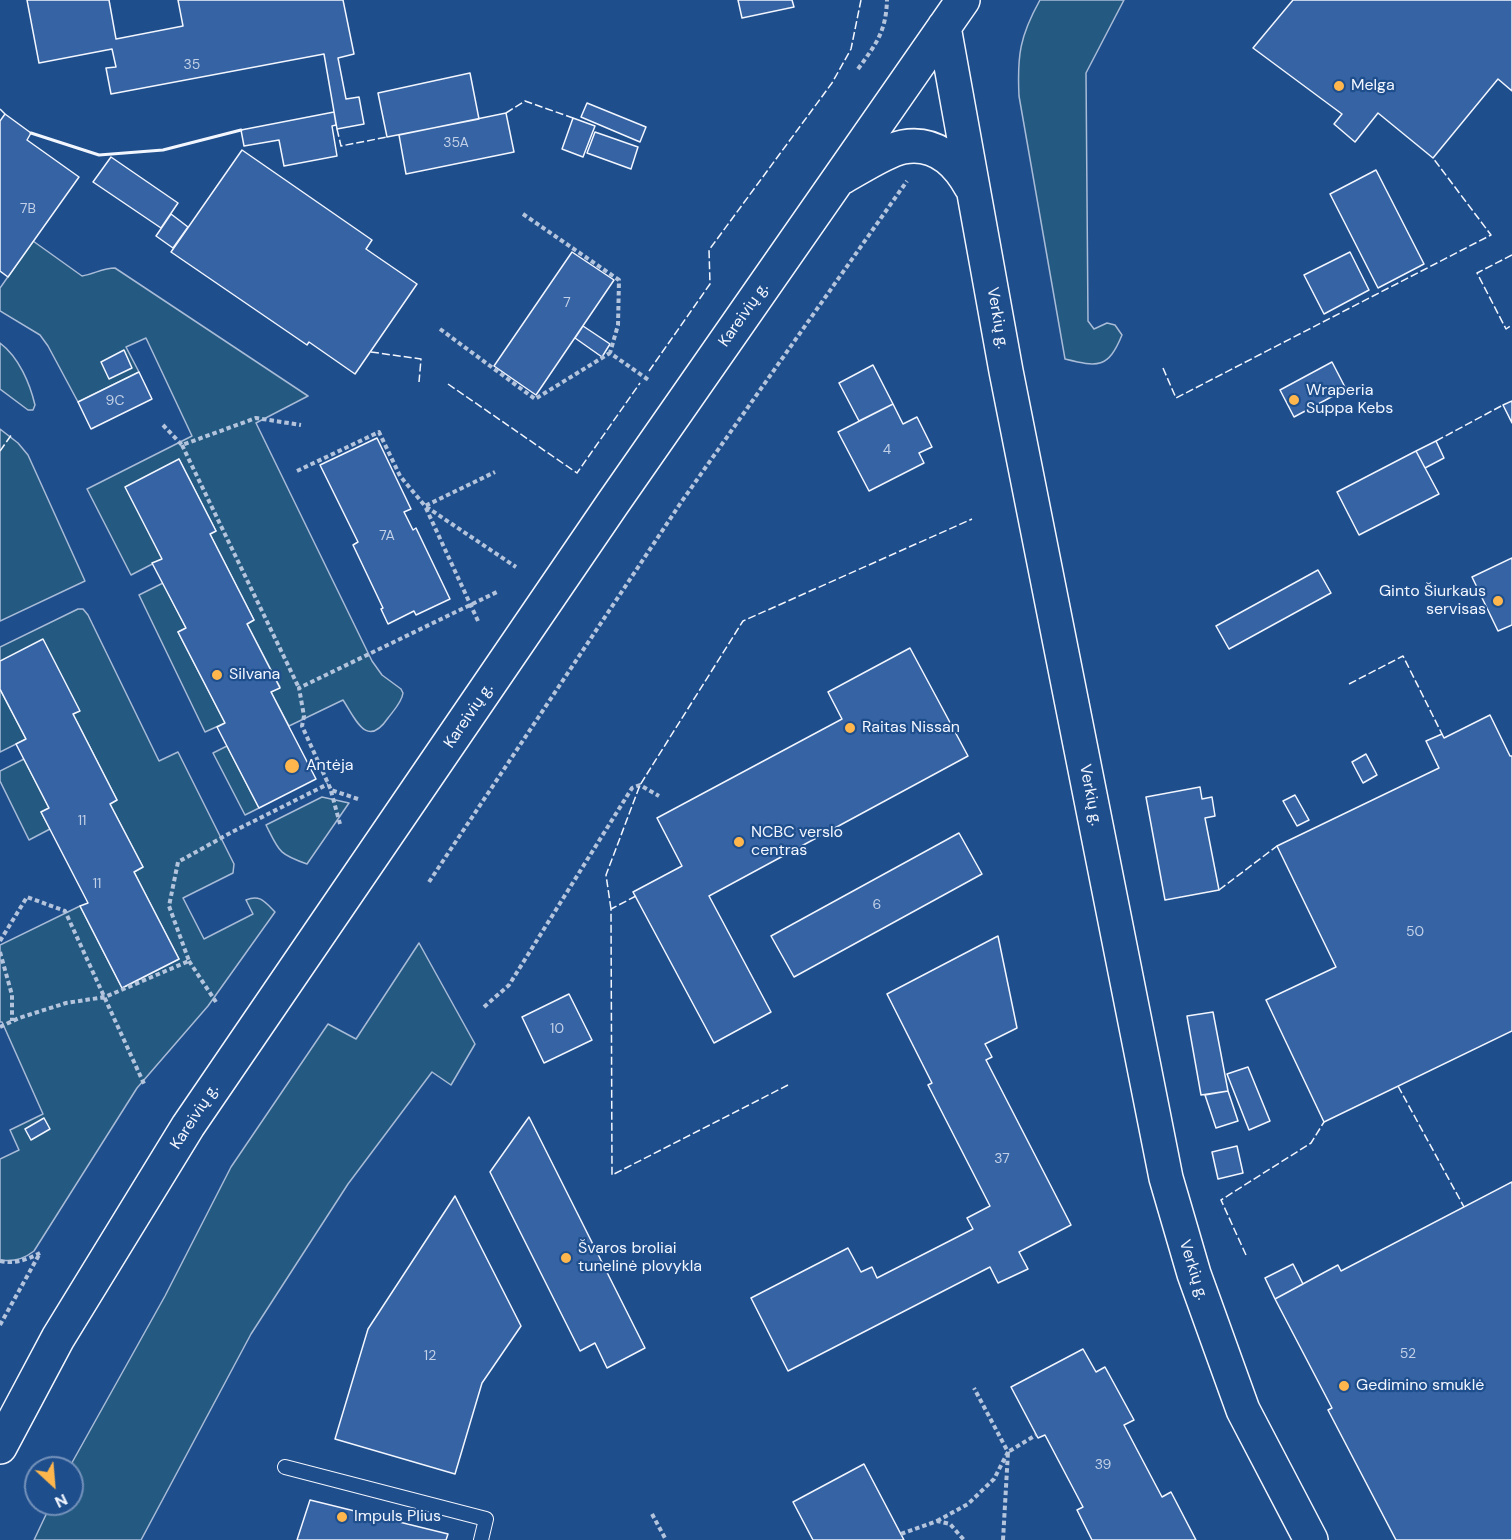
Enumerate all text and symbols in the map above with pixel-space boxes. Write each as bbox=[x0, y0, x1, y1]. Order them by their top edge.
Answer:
house number: 35 bbox=[184, 57, 200, 73]
place label: Melga bbox=[1351, 76, 1395, 96]
marker: Melga bbox=[1332, 79, 1346, 93]
house number: 35A bbox=[443, 135, 469, 151]
house number: 7B bbox=[20, 201, 36, 217]
street label: Kareivių g. bbox=[715, 279, 773, 351]
street label: Verkių g. bbox=[982, 286, 1012, 350]
house number: 7 bbox=[563, 295, 571, 311]
place label: Wraperia Suppa Kebs bbox=[1306, 381, 1393, 419]
house number: 9C bbox=[106, 393, 124, 409]
marker: Wraperia Suppa Kebs bbox=[1287, 393, 1301, 407]
house number: 4 bbox=[883, 442, 891, 458]
house number: 7A bbox=[379, 528, 395, 544]
place label: Ginto Šiurkaus servisas bbox=[1379, 582, 1486, 620]
marker: Ginto Šiurkaus servisas bbox=[1491, 594, 1505, 608]
place label: Silvana bbox=[229, 665, 280, 685]
marker: Silvana bbox=[210, 668, 224, 682]
street label: Kareivių g. bbox=[440, 680, 498, 752]
place label: Raitas Nissan bbox=[862, 718, 960, 738]
marker: Raitas Nissan bbox=[843, 721, 857, 735]
place label: Antėja bbox=[306, 756, 354, 776]
marker: Antėja bbox=[283, 757, 301, 775]
street label: Verkių g. bbox=[1075, 763, 1105, 827]
house number: 11 bbox=[78, 813, 86, 829]
place label: NCBC verslo centras bbox=[751, 823, 843, 861]
marker: NCBC verslo centras bbox=[732, 835, 746, 849]
house number: 11 bbox=[93, 876, 101, 892]
house number: 6 bbox=[873, 897, 881, 913]
house number: 50 bbox=[1406, 924, 1424, 940]
house number: 10 bbox=[550, 1021, 564, 1037]
street label: Kareivių g. bbox=[167, 1081, 223, 1153]
house number: 37 bbox=[994, 1151, 1010, 1167]
street label: Verkių g. bbox=[1174, 1238, 1212, 1302]
place label: Švaros broliai tunelinė plovykla bbox=[578, 1239, 702, 1277]
marker: Švaros broliai tunelinė plovykla bbox=[559, 1251, 573, 1265]
house number: 52 bbox=[1400, 1346, 1416, 1362]
house number: 12 bbox=[424, 1348, 436, 1364]
place label: Gedimino smuklė bbox=[1356, 1376, 1484, 1396]
marker: Gedimino smuklė bbox=[1337, 1379, 1351, 1393]
north arrow bbox=[24, 1456, 84, 1516]
house number: 39 bbox=[1095, 1457, 1111, 1473]
text: N bbox=[51, 1489, 71, 1513]
place label: Impuls Plius bbox=[354, 1507, 441, 1527]
marker: Impuls Plius bbox=[335, 1510, 349, 1524]

